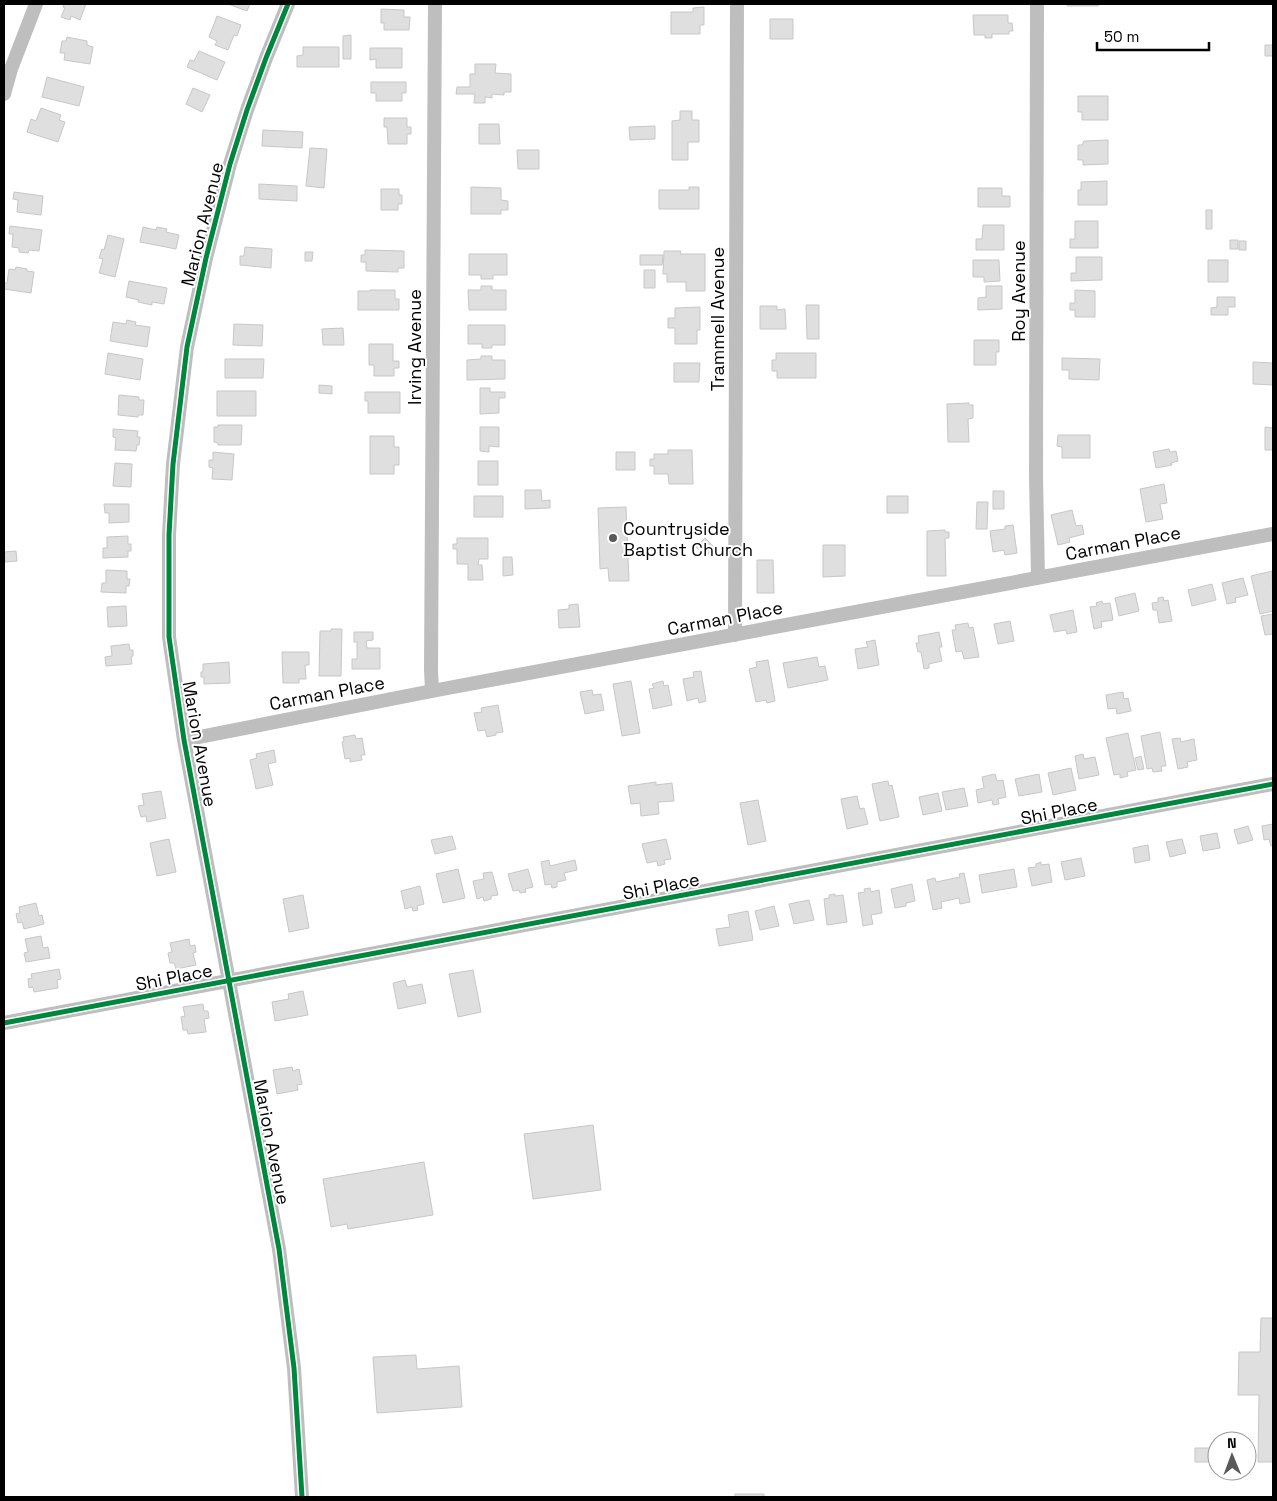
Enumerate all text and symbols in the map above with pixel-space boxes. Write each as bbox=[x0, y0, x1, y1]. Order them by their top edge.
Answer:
scale bar bbox=[1097, 20, 1210, 52]
text: 50 m bbox=[1104, 27, 1139, 46]
street label: Marion Avenue bbox=[175, 159, 229, 289]
street label: Roy Avenue bbox=[1007, 240, 1030, 342]
street label: Trammell Avenue bbox=[706, 247, 729, 391]
street label: Irving Avenue bbox=[403, 289, 426, 405]
place label: Countryside Baptist Church bbox=[623, 517, 753, 561]
street label: Carman Place bbox=[1063, 521, 1183, 565]
marker: Countryside Baptist Church bbox=[607, 532, 619, 544]
street label: Carman Place bbox=[665, 596, 785, 640]
street label: Carman Place bbox=[267, 671, 387, 715]
street label: Marion Avenue bbox=[178, 679, 222, 809]
street label: Shi Place bbox=[1019, 792, 1099, 830]
street label: Shi Place bbox=[621, 867, 701, 905]
street label: Shi Place bbox=[134, 958, 214, 996]
street label: Marion Avenue bbox=[249, 1077, 295, 1207]
north arrow bbox=[1207, 1431, 1257, 1481]
text: N bbox=[1227, 1434, 1237, 1452]

